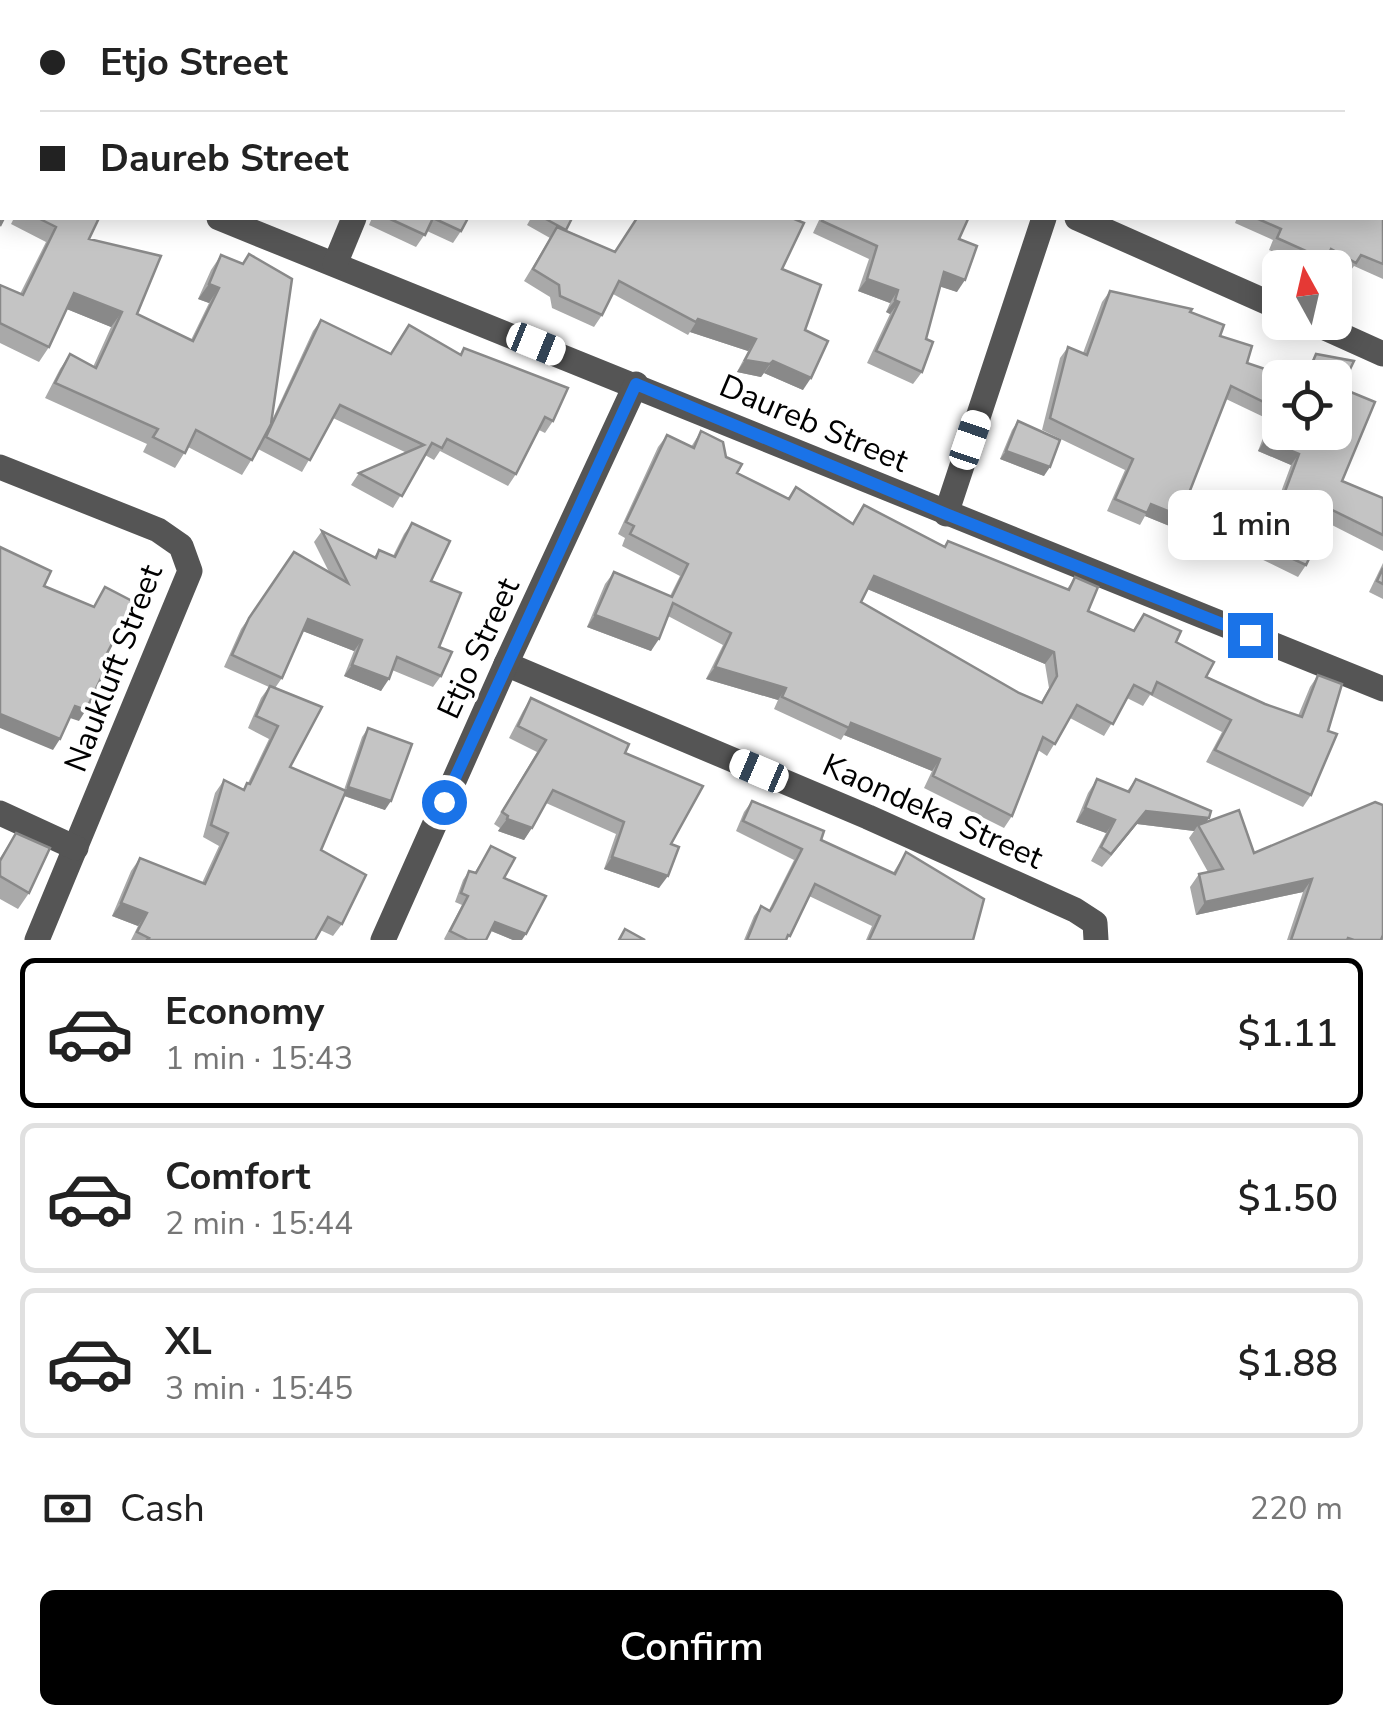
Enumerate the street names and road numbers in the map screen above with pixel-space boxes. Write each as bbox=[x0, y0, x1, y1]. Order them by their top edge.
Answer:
street label: Daureb Street bbox=[713, 364, 916, 483]
street label: Naukluft Street bbox=[54, 558, 173, 778]
street label: Etjo Street bbox=[427, 570, 530, 726]
street label: Kaondeka Street bbox=[816, 744, 1050, 880]

